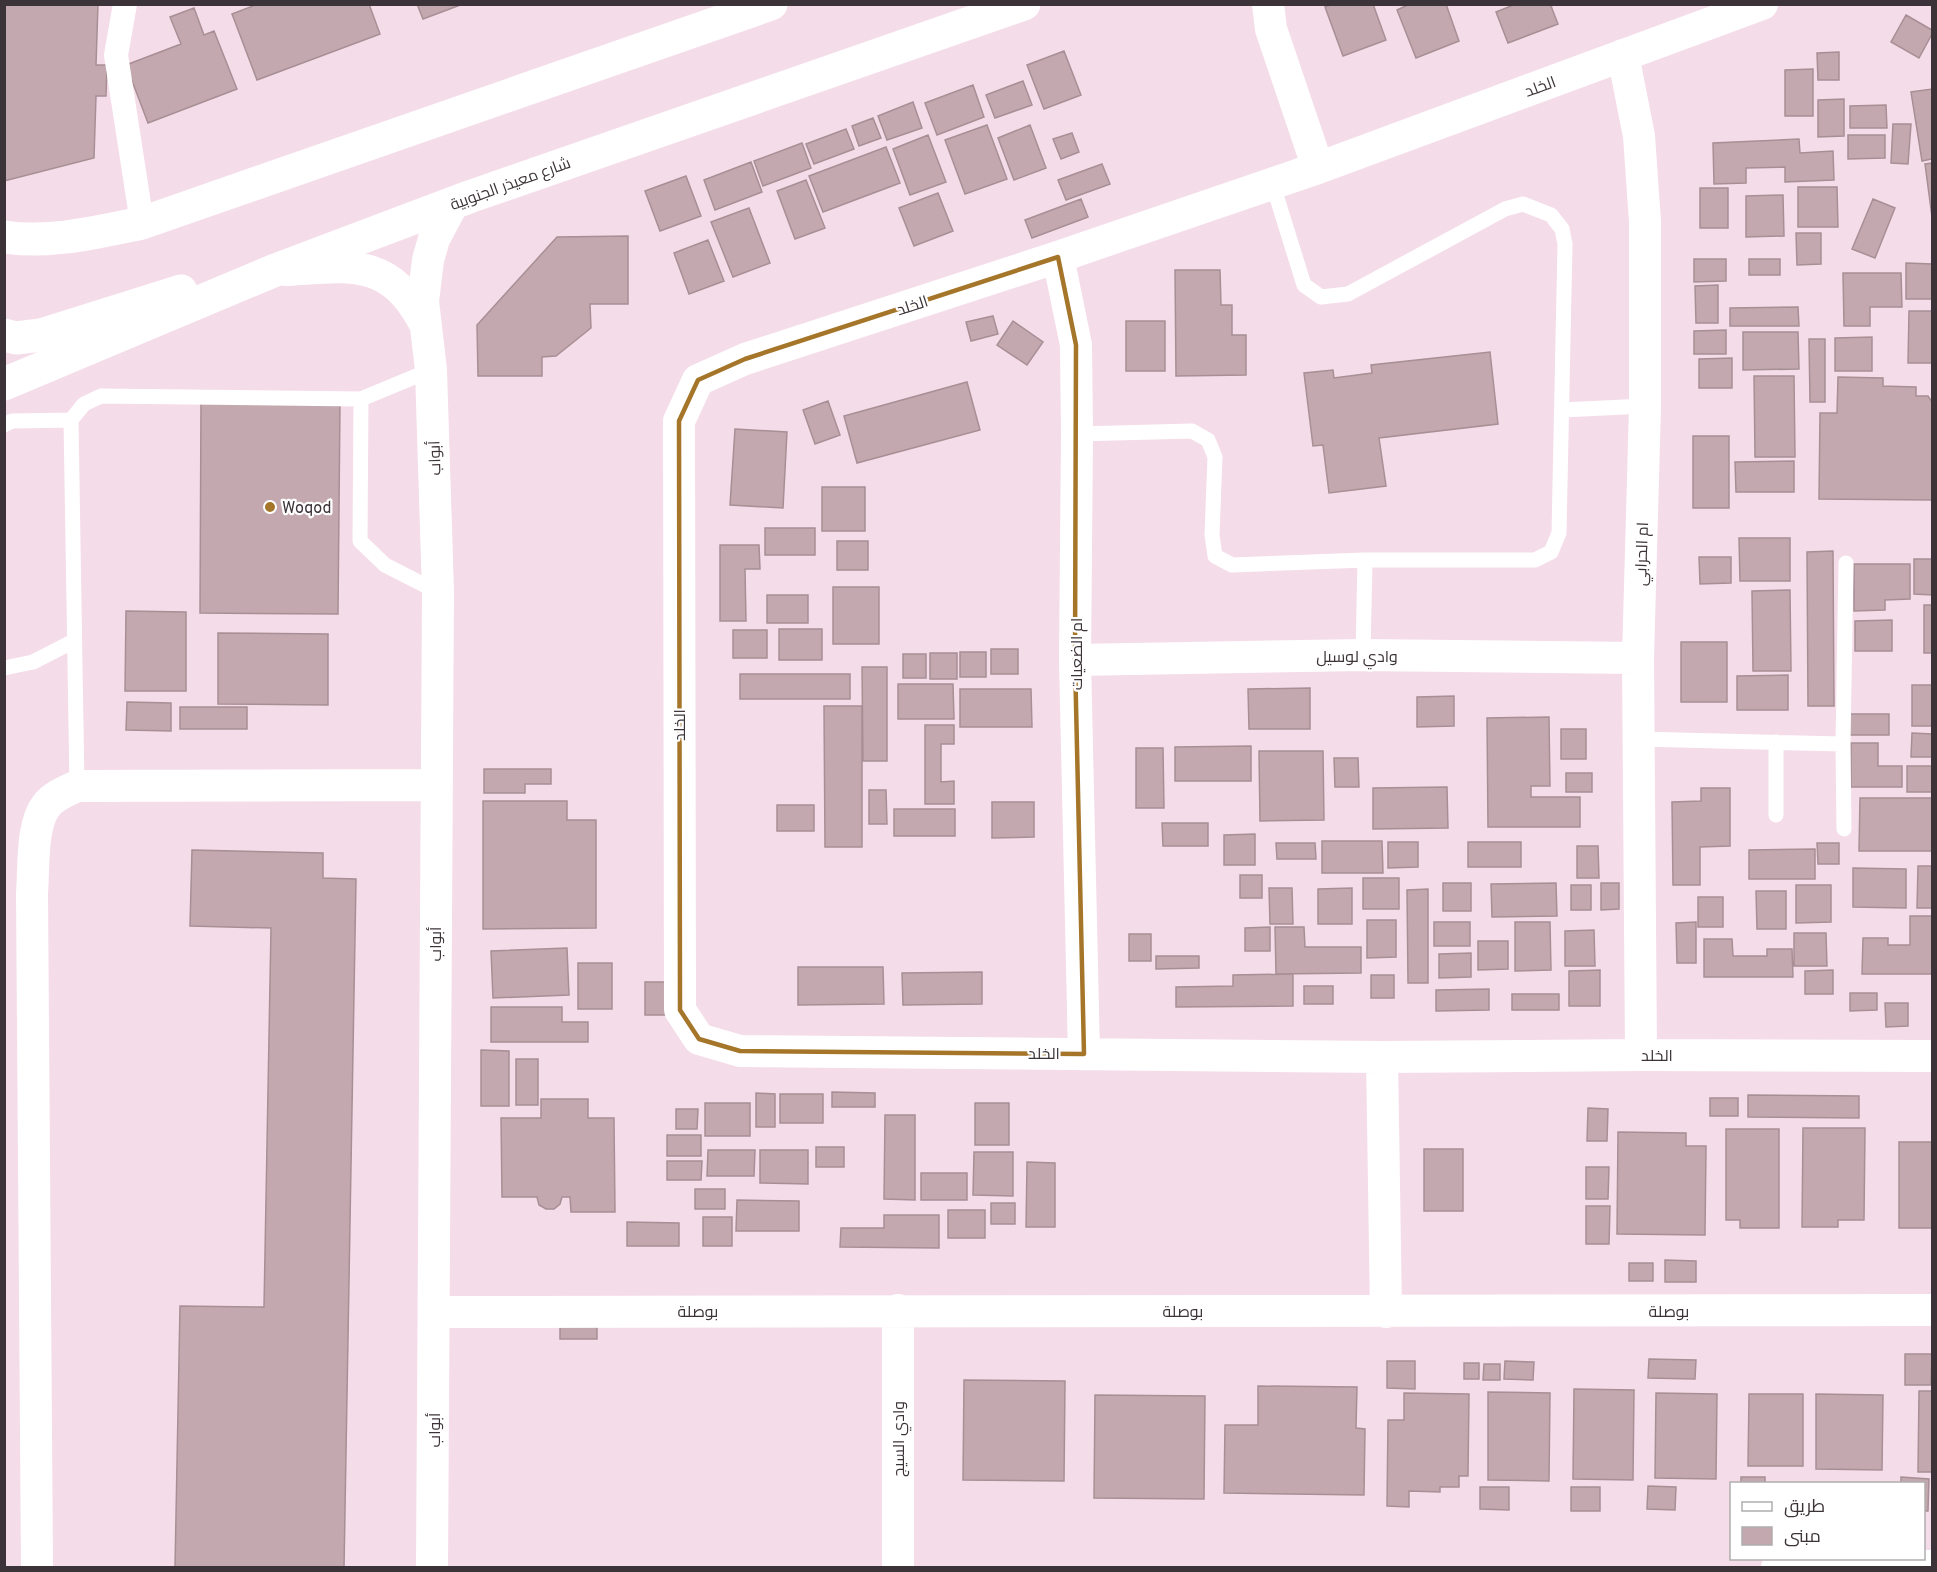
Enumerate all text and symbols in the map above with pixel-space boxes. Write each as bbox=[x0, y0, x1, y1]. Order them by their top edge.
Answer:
street label: الخلد bbox=[1522, 73, 1559, 103]
street label: شارع معيذر الجنوبية bbox=[448, 154, 574, 216]
street label: الخلد bbox=[894, 292, 931, 321]
street label: أبواب bbox=[424, 440, 447, 476]
place label: Woqod bbox=[282, 499, 331, 519]
marker: Woqod bbox=[263, 500, 277, 514]
street label: ام الحرابي bbox=[1632, 522, 1656, 586]
street label: ام الضعيات bbox=[1068, 618, 1088, 690]
street label: وادي لوسيل bbox=[1316, 648, 1398, 670]
street label: الخلد bbox=[671, 709, 691, 741]
street label: أبواب bbox=[426, 927, 447, 961]
street label: الخلد bbox=[1028, 1045, 1060, 1065]
street label: الخلد bbox=[1641, 1047, 1673, 1067]
street label: بوصلة bbox=[678, 1303, 718, 1323]
street label: بوصلة bbox=[1163, 1303, 1203, 1323]
street label: بوصلة bbox=[1649, 1303, 1689, 1323]
street label: وادي السيج bbox=[890, 1401, 912, 1477]
street label: أبواب bbox=[425, 1413, 446, 1447]
legend bbox=[1730, 1482, 1925, 1560]
text: طريق bbox=[1784, 1496, 1825, 1519]
text: مبنى bbox=[1784, 1526, 1821, 1549]

